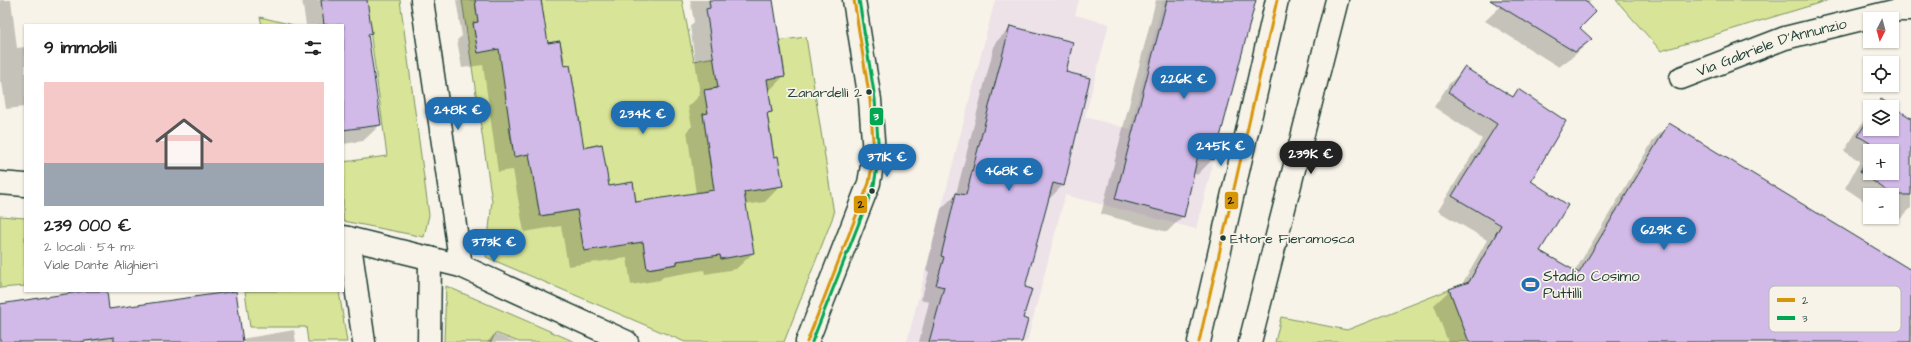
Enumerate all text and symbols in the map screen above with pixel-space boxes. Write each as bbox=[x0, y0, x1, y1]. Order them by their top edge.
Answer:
north arrow bbox=[1863, 12, 1899, 48]
map controls bbox=[1863, 12, 1899, 224]
street label: Via Gabriele D'Annunzio bbox=[1694, 13, 1849, 82]
text: 9 immobili bbox=[44, 36, 116, 60]
icon: filters bbox=[302, 37, 324, 59]
button: locate bbox=[1863, 56, 1899, 92]
pin: 226K € bbox=[1151, 66, 1217, 100]
text: 226K € bbox=[1161, 70, 1207, 88]
place label: Zanardelli 2 bbox=[787, 83, 862, 103]
marker: Zanardelli 2 bbox=[864, 87, 874, 97]
pin: 248K € bbox=[425, 97, 491, 131]
button: layers bbox=[1863, 100, 1899, 136]
text: 248K € bbox=[434, 101, 482, 119]
pin: 234K € bbox=[610, 101, 676, 135]
text: 234K € bbox=[620, 105, 666, 123]
line badge: 3 bbox=[869, 107, 884, 126]
icon: home bbox=[148, 108, 220, 180]
text: 3 bbox=[872, 109, 879, 124]
pin: 245K € bbox=[1188, 133, 1254, 167]
text: 245K € bbox=[1197, 137, 1245, 155]
pin: 239K € bbox=[1278, 141, 1344, 175]
pin: 371K € bbox=[854, 144, 920, 178]
button: + bbox=[1863, 144, 1899, 180]
text: 239K € bbox=[1289, 145, 1333, 163]
text: 371K € bbox=[867, 148, 907, 166]
pin: 468K € bbox=[976, 158, 1042, 192]
text: 468K € bbox=[985, 162, 1033, 180]
unlabelled marker bbox=[867, 186, 877, 196]
button: − bbox=[1863, 188, 1899, 224]
line badge: 2 bbox=[1224, 191, 1239, 210]
text: 2 bbox=[1227, 193, 1235, 208]
line badge: 2 bbox=[853, 195, 868, 214]
text: 2 bbox=[857, 197, 865, 212]
text: 239 000 € bbox=[44, 214, 131, 238]
pin: 629K € bbox=[1631, 217, 1697, 251]
text: 629K € bbox=[1641, 221, 1687, 239]
pin: 373K € bbox=[461, 229, 527, 263]
place label: Ettore Fieramosca bbox=[1230, 229, 1354, 249]
text: 373K € bbox=[472, 233, 516, 251]
marker: Ettore Fieramosca bbox=[1218, 233, 1228, 243]
text: 2 locali · 54 m² bbox=[44, 238, 135, 256]
text: Viale Dante Alighieri bbox=[44, 256, 158, 274]
place label: Stadio Cosimo Puttilli bbox=[1543, 266, 1640, 304]
sports icon: Stadio Cosimo Puttilli bbox=[1520, 275, 1540, 295]
legend bbox=[1769, 286, 1901, 332]
text: 2 bbox=[1802, 293, 1809, 308]
text: 3 bbox=[1802, 311, 1808, 326]

